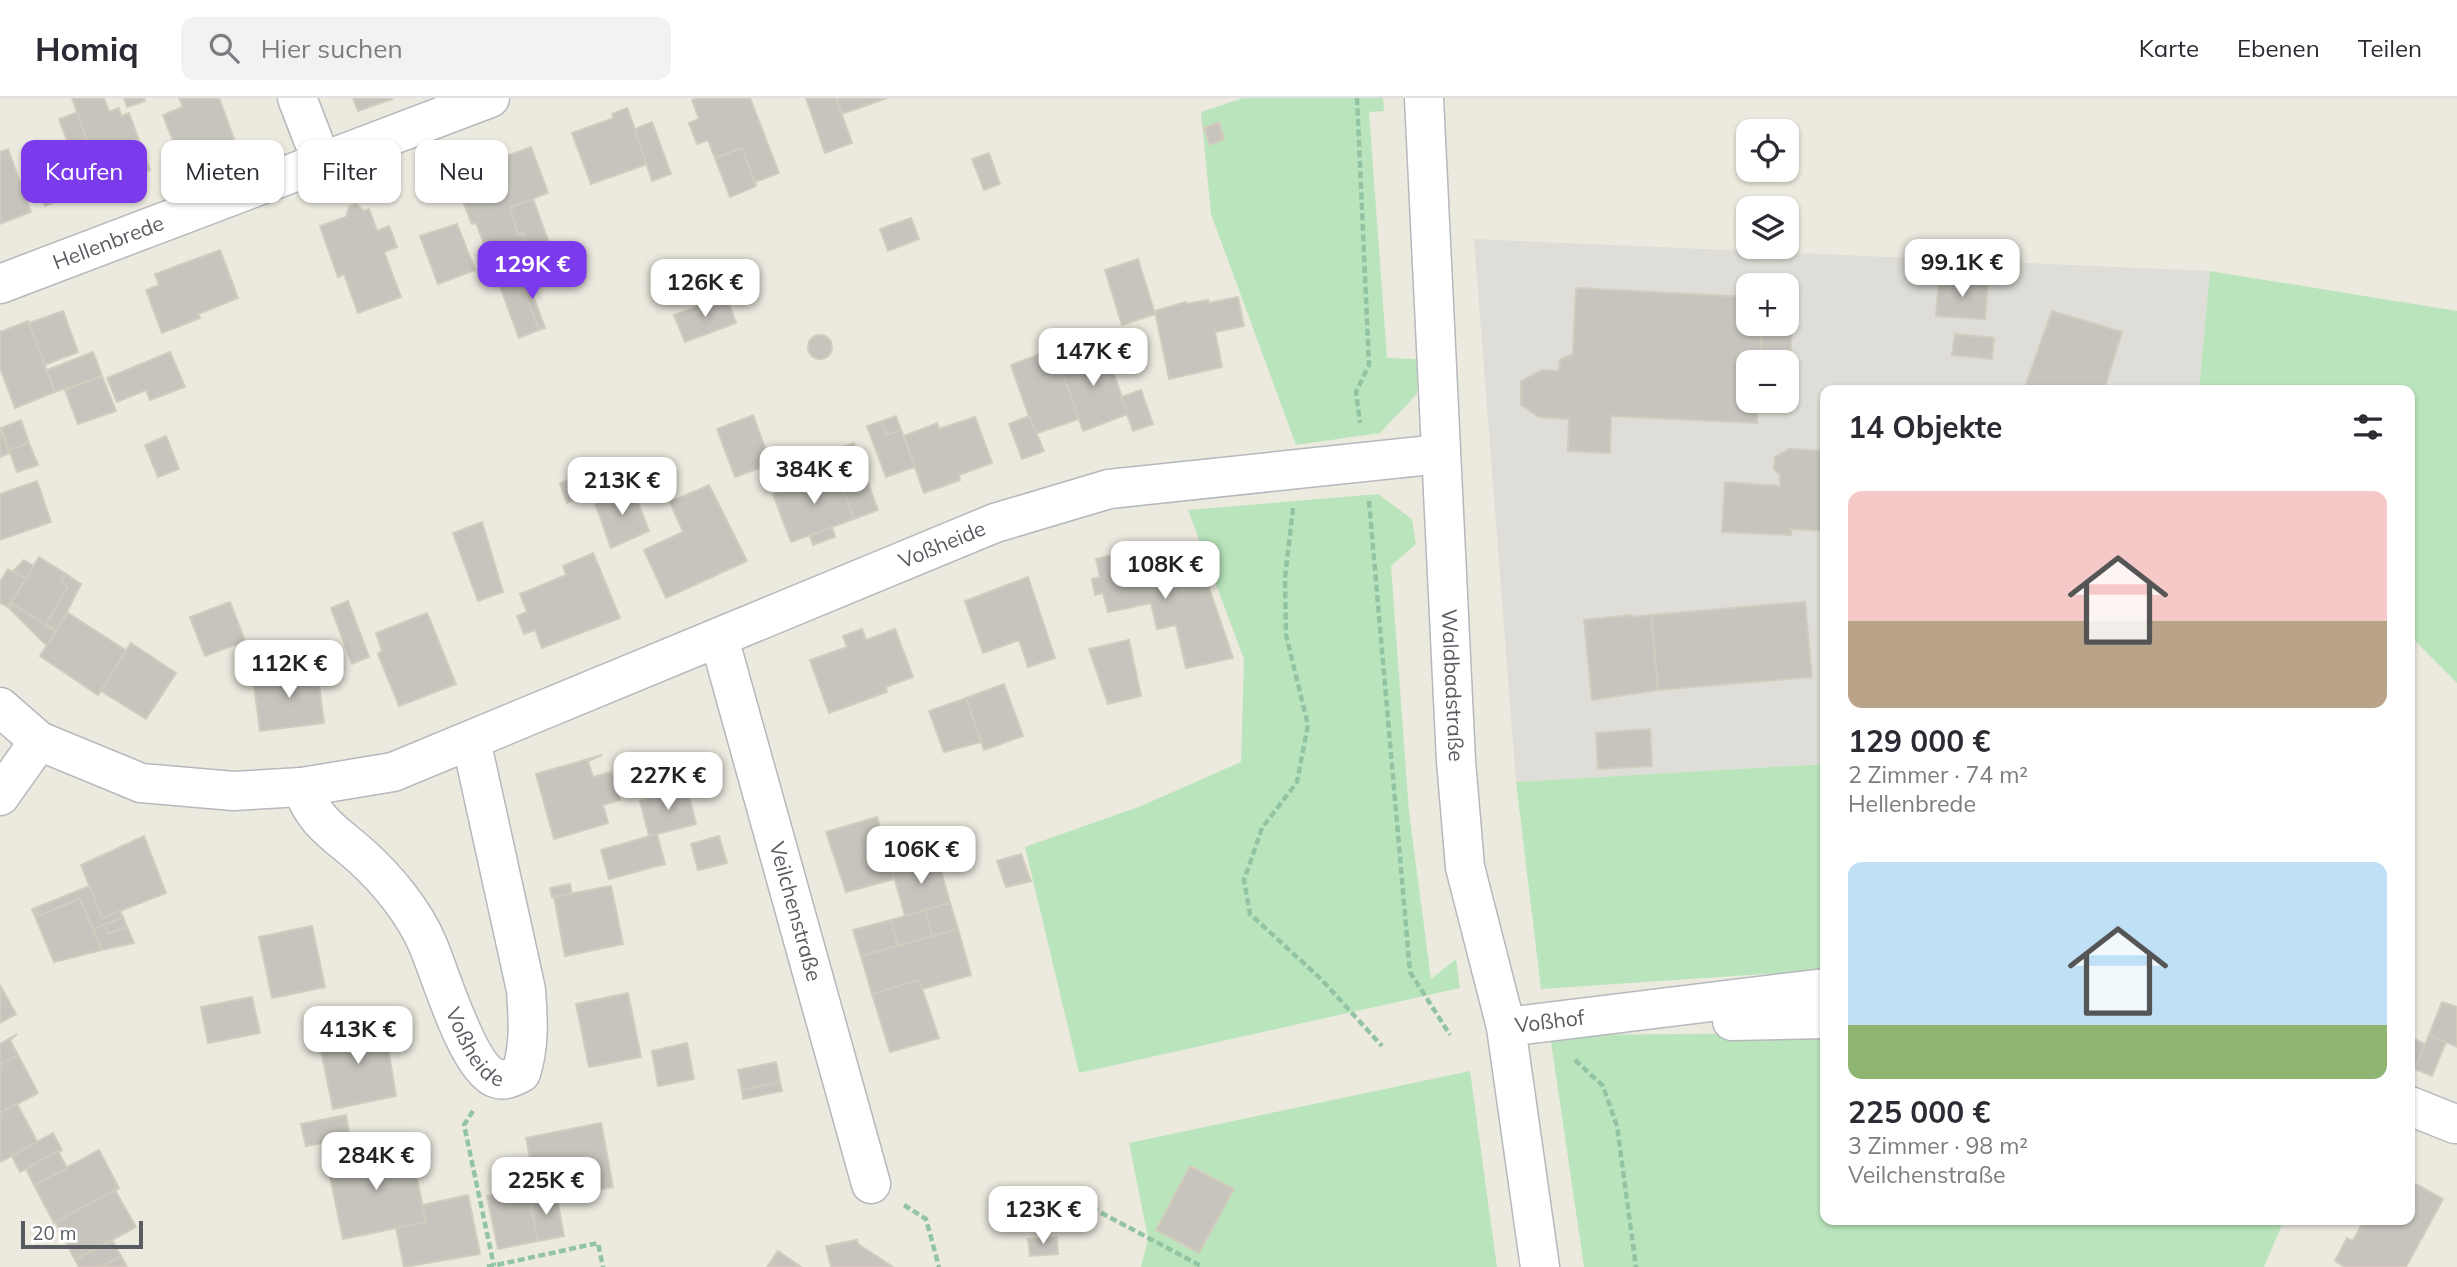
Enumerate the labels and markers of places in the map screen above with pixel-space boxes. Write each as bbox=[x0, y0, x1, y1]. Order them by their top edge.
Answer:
pin: 99.1K € bbox=[1897, 240, 2027, 299]
pin: 129K € bbox=[475, 242, 589, 301]
pin: 126K € bbox=[648, 260, 762, 319]
pin: 147K € bbox=[1036, 328, 1150, 388]
pin: 384K € bbox=[757, 446, 871, 506]
pin: 213K € bbox=[565, 458, 679, 517]
pin: 108K € bbox=[1108, 542, 1222, 601]
pin: 112K € bbox=[232, 640, 346, 700]
pin: 227K € bbox=[611, 752, 725, 812]
pin: 106K € bbox=[864, 826, 978, 886]
pin: 413K € bbox=[301, 1006, 415, 1066]
pin: 284K € bbox=[319, 1132, 433, 1192]
pin: 225K € bbox=[489, 1158, 603, 1217]
pin: 123K € bbox=[986, 1186, 1100, 1246]

